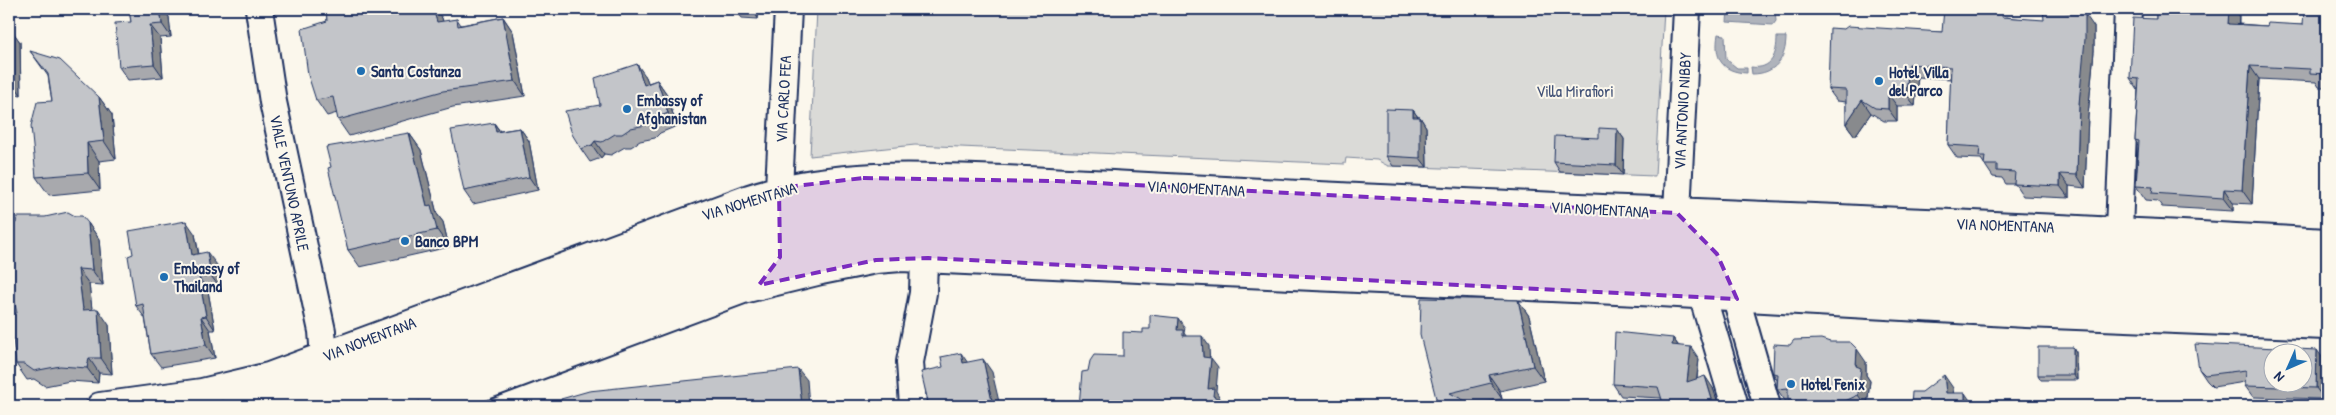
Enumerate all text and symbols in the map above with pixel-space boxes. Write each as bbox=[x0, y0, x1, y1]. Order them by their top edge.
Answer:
street label: VIA ANTONIO NIBBY bbox=[1668, 52, 1696, 170]
street label: VIA CARLO FEA bbox=[770, 55, 796, 143]
place label: Santa Costanza bbox=[371, 60, 462, 82]
place label: Hotel Villa del Parco bbox=[1889, 61, 1949, 101]
marker: Santa Costanza bbox=[355, 65, 367, 77]
marker: Hotel Villa del Parco bbox=[1873, 75, 1885, 87]
park label: Villa Mirafiori bbox=[1536, 80, 1614, 102]
place label: Embassy of Afghanistan bbox=[637, 89, 707, 130]
marker: Embassy of Afghanistan bbox=[621, 103, 633, 115]
street label: VIALE VENTUNO APRILE bbox=[265, 113, 315, 253]
street label: VIA NOMENTANA bbox=[1146, 174, 1246, 202]
street label: VIA NOMENTANA bbox=[699, 176, 799, 226]
street label: VIA NOMENTANA bbox=[1550, 195, 1650, 223]
street label: VIA NOMENTANA bbox=[1955, 212, 2055, 238]
place label: Banco BPM bbox=[415, 230, 479, 252]
marker: Banco BPM bbox=[399, 235, 411, 247]
place label: Embassy of Thailand bbox=[173, 257, 240, 297]
marker: Embassy of Thailand bbox=[158, 271, 170, 283]
street label: VIA NOMENTANA bbox=[319, 311, 419, 367]
north arrow bbox=[2264, 342, 2314, 392]
text: N bbox=[2269, 368, 2288, 387]
place label: Hotel Fenix bbox=[1801, 373, 1865, 395]
marker: Hotel Fenix bbox=[1785, 378, 1797, 390]

